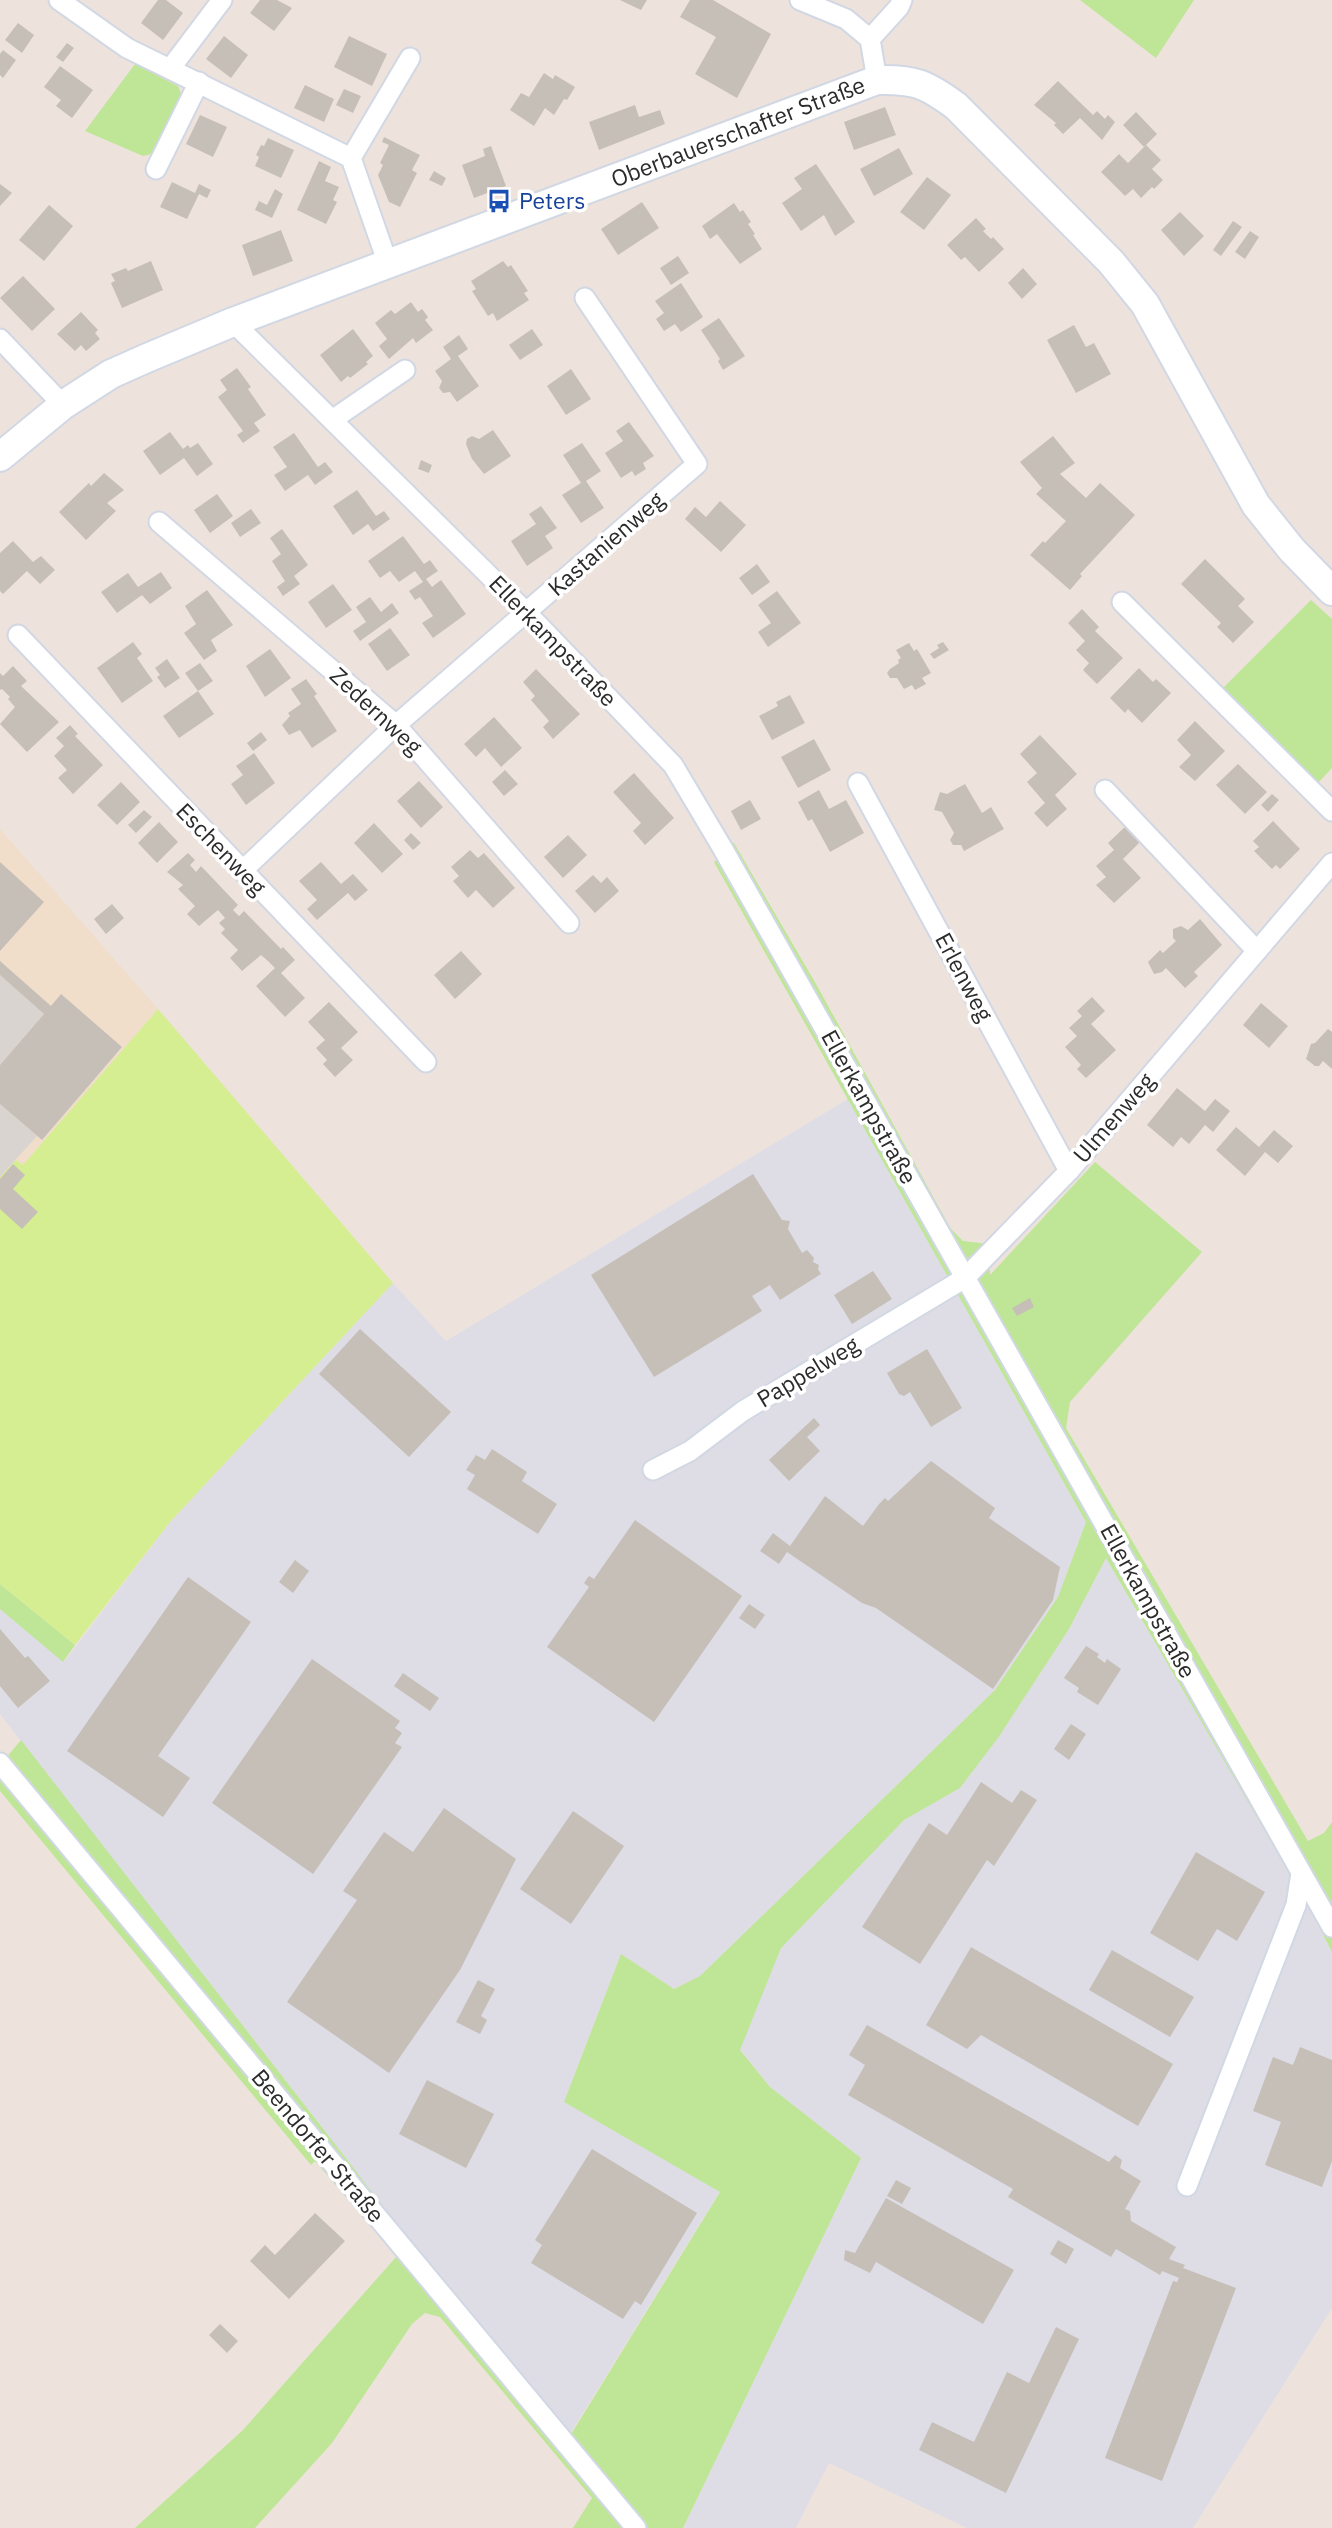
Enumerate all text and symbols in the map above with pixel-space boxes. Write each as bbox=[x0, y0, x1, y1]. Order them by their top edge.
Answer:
street label: Oberbauerschafter Straße bbox=[606, 69, 869, 193]
place label: Peters bbox=[519, 185, 585, 215]
bus stop icon: Peters bbox=[485, 187, 513, 215]
street label: Kastanienweg bbox=[541, 484, 670, 602]
street label: Ellerkampstraße bbox=[483, 568, 624, 712]
street label: Zedernweg bbox=[324, 660, 429, 761]
street label: Eschenweg bbox=[170, 796, 273, 901]
street label: Erlenweg bbox=[929, 927, 1001, 1026]
street label: Ellerkampstraße bbox=[815, 1024, 925, 1189]
street label: Ulmenweg bbox=[1066, 1066, 1161, 1169]
street label: Pappelweg bbox=[751, 1329, 864, 1413]
street label: Ellerkampstraße bbox=[1094, 1518, 1204, 1683]
street label: Beendorfer Straße bbox=[246, 2062, 392, 2228]

